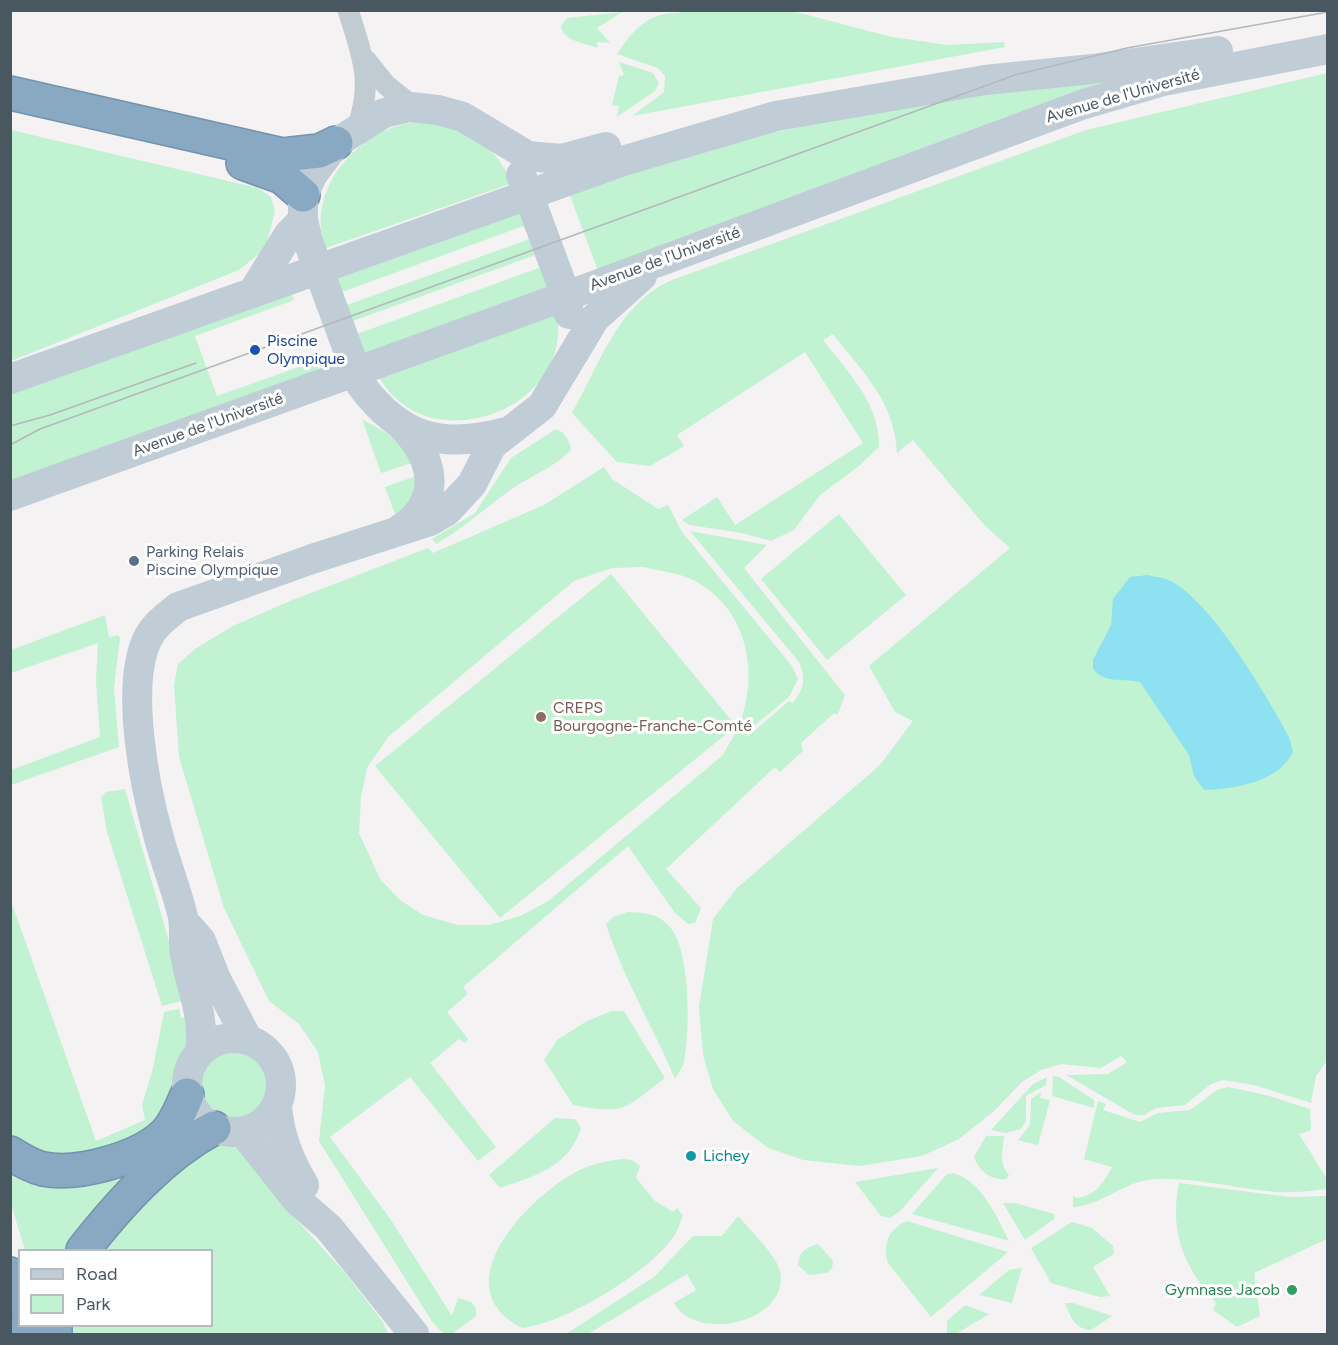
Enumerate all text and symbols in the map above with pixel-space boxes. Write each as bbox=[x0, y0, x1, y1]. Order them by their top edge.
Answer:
street label: Avenue de l'Université bbox=[1044, 65, 1202, 127]
street label: Avenue de l'Université bbox=[587, 223, 743, 295]
place label: Piscine Olympique bbox=[267, 331, 345, 369]
marker: Piscine Olympique bbox=[248, 343, 262, 357]
street label: Avenue de l'Université bbox=[130, 389, 286, 461]
place label: Parking Relais Piscine Olympique bbox=[146, 542, 278, 580]
marker: Parking Relais Piscine Olympique bbox=[127, 554, 141, 568]
place label: CREPS Bourgogne-Franche-Comté bbox=[553, 698, 752, 736]
marker: CREPS Bourgogne-Franche-Comté bbox=[534, 710, 548, 724]
place label: Lichey bbox=[703, 1146, 750, 1166]
marker: Lichey bbox=[684, 1149, 698, 1163]
legend bbox=[18, 1249, 213, 1327]
text: Road bbox=[76, 1263, 117, 1285]
place label: Gymnase Jacob bbox=[1165, 1280, 1280, 1300]
marker: Gymnase Jacob bbox=[1285, 1283, 1299, 1297]
text: Park bbox=[76, 1293, 110, 1315]

